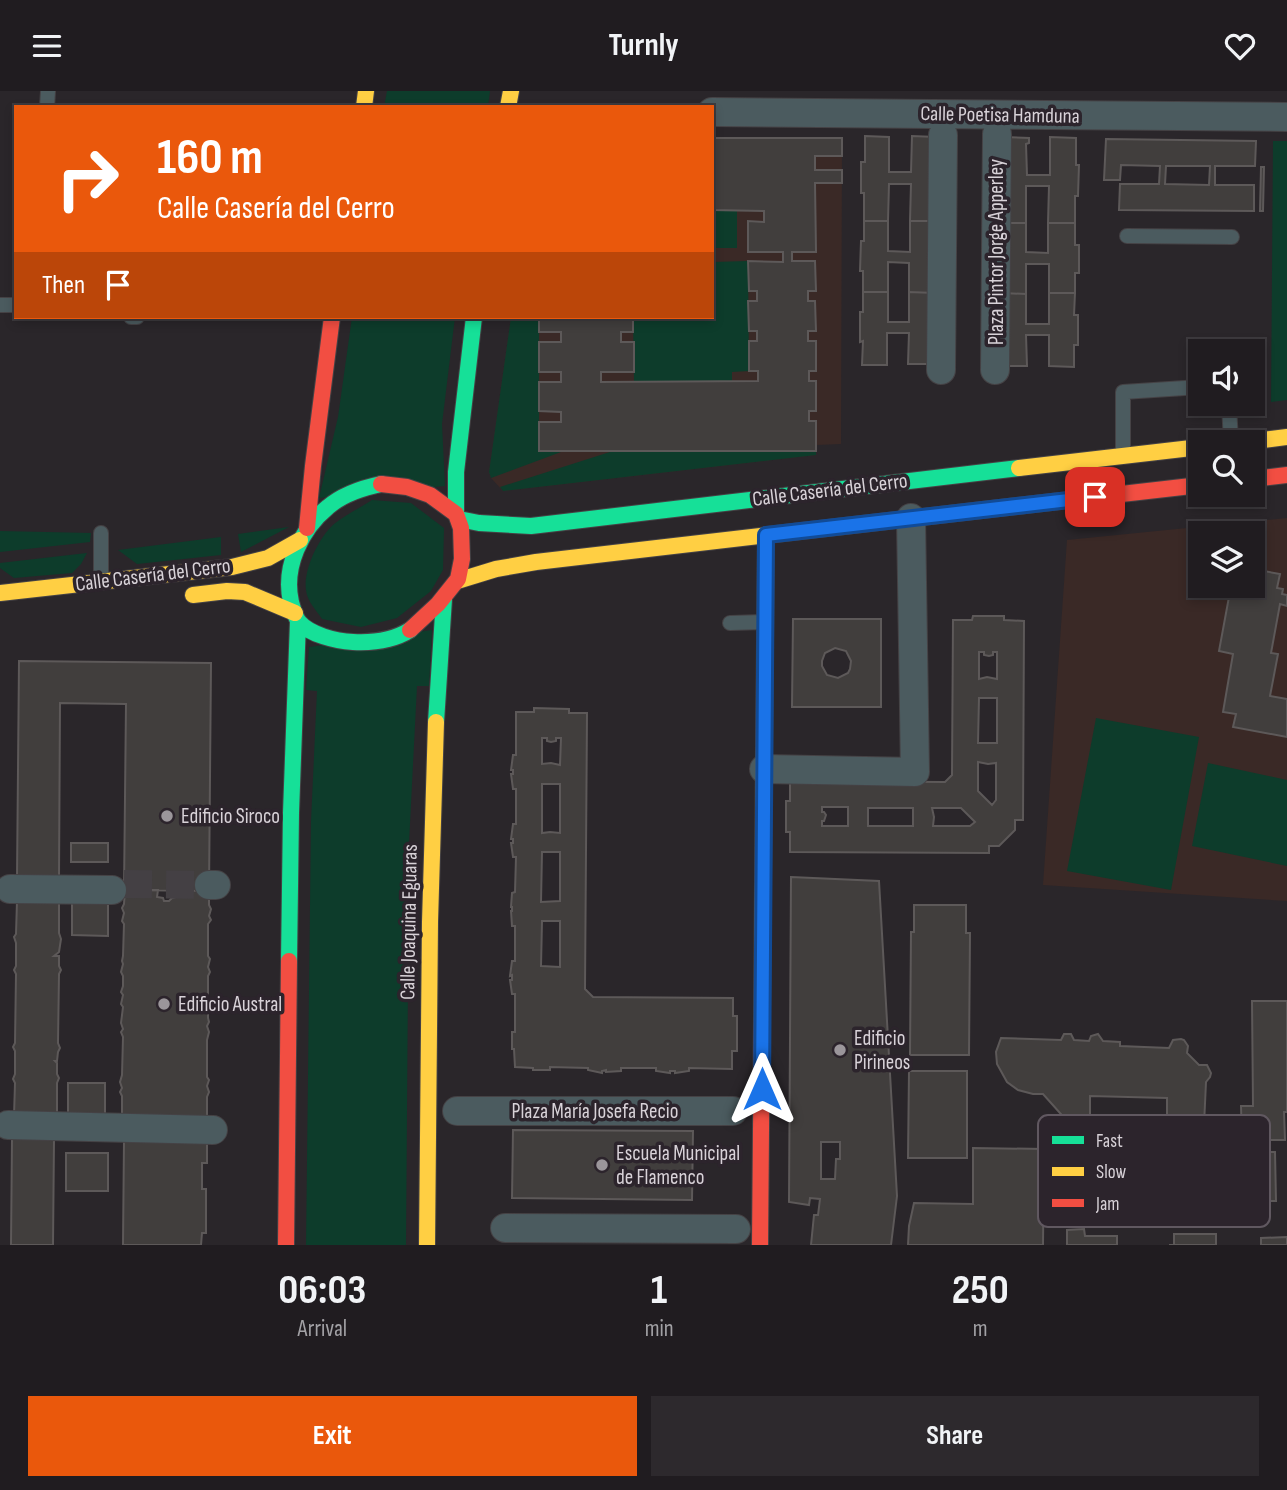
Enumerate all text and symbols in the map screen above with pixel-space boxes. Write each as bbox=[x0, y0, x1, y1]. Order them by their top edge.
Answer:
text: Turnly bbox=[608, 26, 679, 65]
icon: menu bbox=[28, 27, 66, 65]
icon: heart bbox=[1221, 27, 1259, 65]
street label: Calle Poetisa Hamduna bbox=[920, 101, 1080, 129]
text: 160 m bbox=[157, 129, 263, 188]
icon: right bbox=[42, 133, 133, 224]
street label: Plaza Pintor Jorge Apperley bbox=[984, 159, 1009, 345]
text: Calle Casería del Cerro bbox=[157, 189, 395, 228]
icon: arrive bbox=[99, 266, 137, 304]
text: Then bbox=[42, 270, 85, 301]
map controls bbox=[1188, 339, 1265, 598]
button: sound bbox=[1188, 339, 1265, 416]
button: search bbox=[1188, 430, 1265, 507]
pin bbox=[1065, 467, 1125, 527]
street label: Calle Casería del Cerro bbox=[751, 468, 909, 512]
icon: arrive bbox=[1076, 478, 1114, 516]
button: layers bbox=[1188, 521, 1265, 598]
street label: Calle Casería del Cerro bbox=[74, 553, 232, 597]
place label: Edificio Siroco bbox=[181, 804, 280, 829]
marker: Edificio Siroco bbox=[159, 808, 175, 824]
street label: Calle Joaquina Eguaras bbox=[395, 844, 423, 1000]
place label: Edificio Austral bbox=[178, 992, 282, 1017]
marker: Edificio Austral bbox=[156, 996, 172, 1012]
place label: Edificio Pirineos bbox=[854, 1026, 910, 1075]
marker: Edificio Pirineos bbox=[832, 1042, 848, 1058]
position arrow bbox=[725, 1052, 799, 1126]
street label: Plaza María Josefa Recio bbox=[512, 1099, 678, 1124]
legend bbox=[1038, 1115, 1270, 1227]
text: Fast bbox=[1096, 1130, 1123, 1153]
place label: Escuela Municipal de Flamenco bbox=[616, 1141, 740, 1190]
marker: Escuela Municipal de Flamenco bbox=[594, 1157, 610, 1173]
text: Slow bbox=[1096, 1161, 1126, 1184]
text: Jam bbox=[1095, 1193, 1119, 1216]
text: 06:03 bbox=[278, 1265, 366, 1316]
text: 1 bbox=[651, 1265, 667, 1316]
text: 250 bbox=[952, 1265, 1009, 1316]
text: Arrival bbox=[298, 1315, 347, 1343]
text: min bbox=[645, 1315, 674, 1343]
text: m bbox=[973, 1315, 988, 1343]
button: Exit bbox=[28, 1396, 637, 1476]
button: Share bbox=[651, 1396, 1259, 1476]

